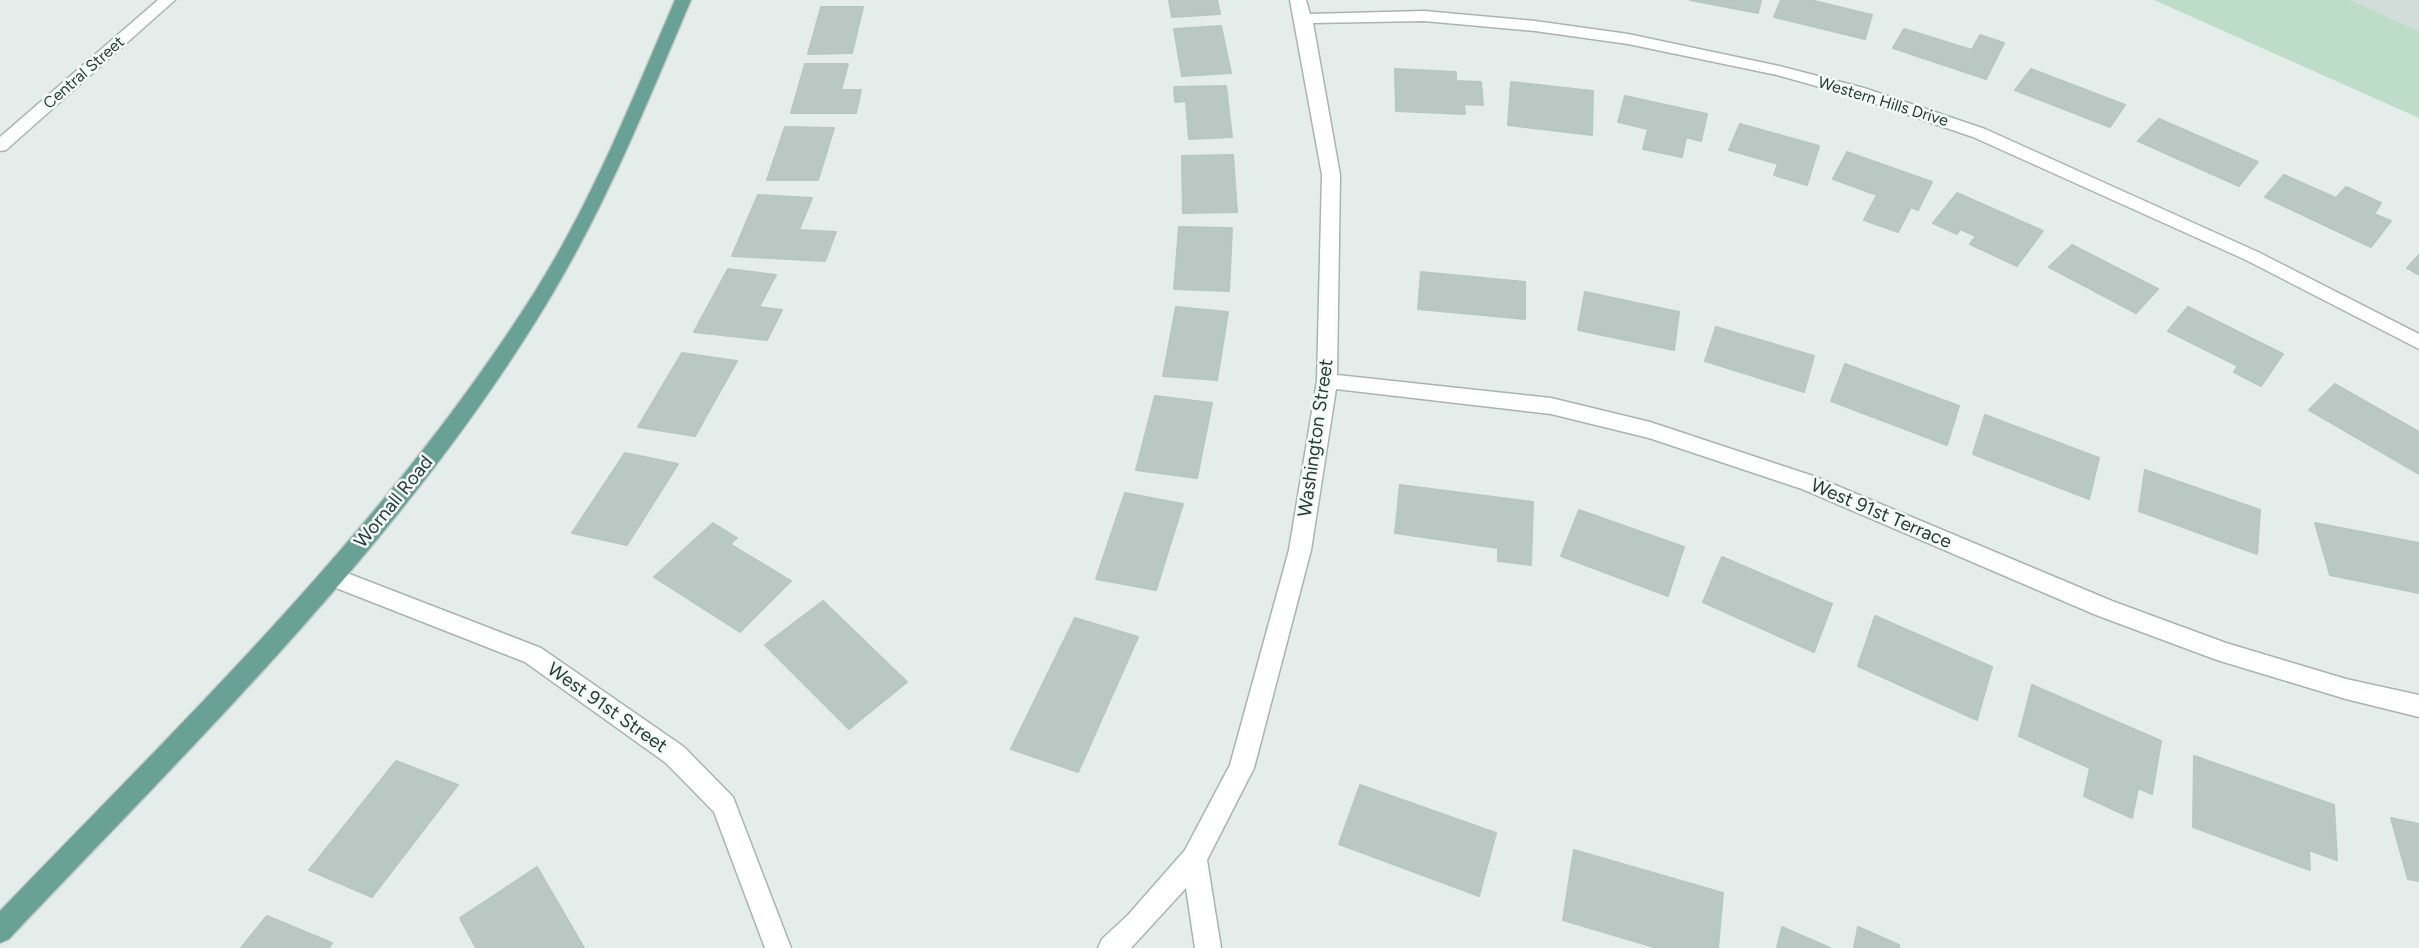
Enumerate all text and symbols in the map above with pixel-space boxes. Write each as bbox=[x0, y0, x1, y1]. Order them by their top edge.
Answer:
street label: Central Street bbox=[40, 33, 128, 113]
street label: Western Hills Drive bbox=[1816, 73, 1950, 131]
street label: Washington Street bbox=[1294, 357, 1338, 519]
street label: Wornall Road bbox=[350, 451, 438, 553]
street label: West 91st Terrace bbox=[1807, 474, 1955, 554]
street label: West 91st Street bbox=[543, 658, 671, 758]

